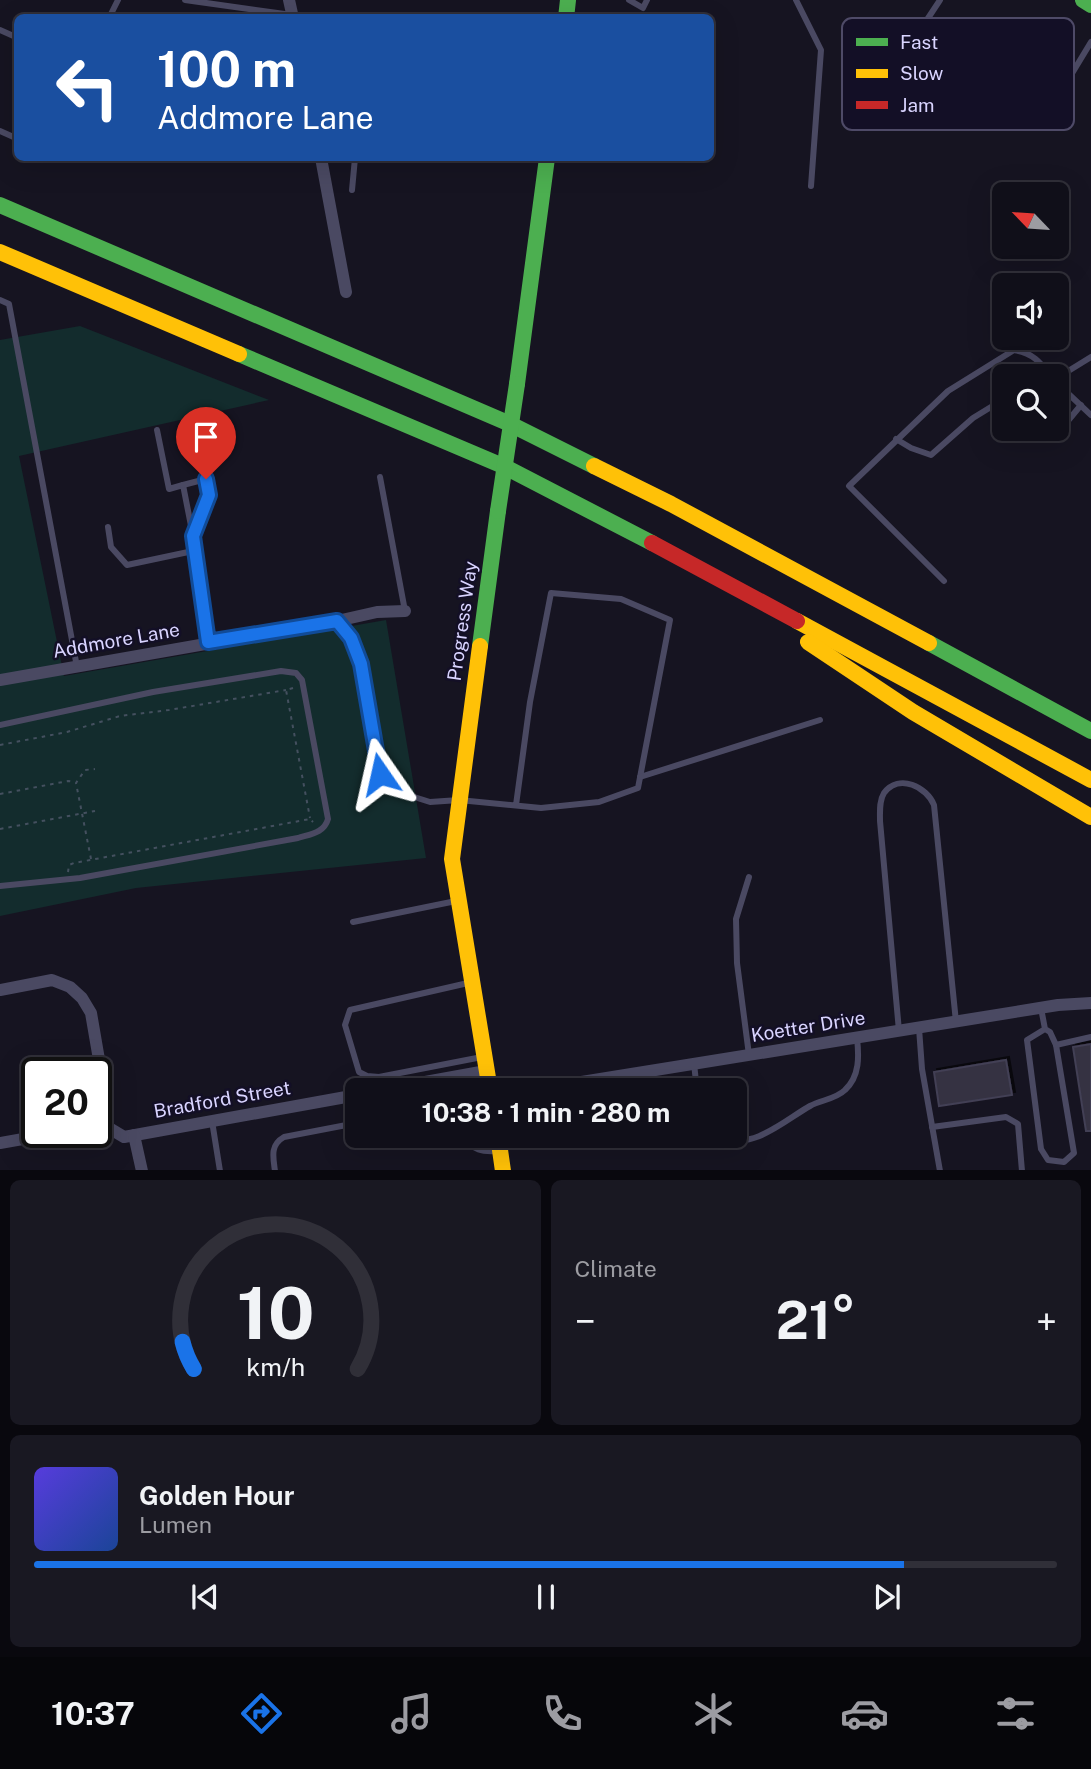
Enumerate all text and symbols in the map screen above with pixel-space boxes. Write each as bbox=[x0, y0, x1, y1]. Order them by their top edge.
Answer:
legend bbox=[842, 18, 1074, 130]
text: Fast bbox=[900, 31, 938, 53]
text: 100 m bbox=[157, 40, 296, 98]
icon: left bbox=[42, 42, 133, 133]
text: Slow bbox=[900, 62, 944, 84]
text: Jam bbox=[900, 94, 934, 116]
text: Addmore Lane bbox=[157, 99, 374, 136]
north arrow bbox=[992, 182, 1069, 259]
map controls bbox=[992, 182, 1069, 441]
button: sound bbox=[992, 273, 1069, 350]
button: search bbox=[992, 364, 1069, 441]
pin bbox=[176, 407, 236, 479]
icon: arrive bbox=[187, 418, 225, 456]
street label: Progress Way bbox=[443, 560, 481, 682]
street label: Addmore Lane bbox=[51, 618, 181, 662]
position arrow bbox=[343, 737, 417, 811]
street label: Koetter Drive bbox=[749, 1006, 867, 1046]
speed limit sign: 20 bbox=[21, 1057, 112, 1148]
street label: Bradford Street bbox=[152, 1076, 292, 1122]
text: 10:38 · 1 min · 280 m bbox=[422, 1097, 670, 1128]
text: Climate bbox=[575, 1255, 657, 1282]
text: 10 bbox=[236, 1270, 314, 1355]
text: 21° bbox=[776, 1290, 856, 1351]
text: − bbox=[575, 1299, 596, 1344]
text: + bbox=[1036, 1299, 1057, 1344]
text: km/h bbox=[246, 1351, 305, 1381]
text: Golden Hour bbox=[139, 1480, 294, 1511]
text: Lumen bbox=[139, 1511, 212, 1538]
icon: previous bbox=[186, 1578, 224, 1616]
icon: pause bbox=[527, 1578, 565, 1616]
icon: next bbox=[868, 1578, 906, 1616]
icon: directions bbox=[237, 1689, 286, 1738]
icon: music bbox=[387, 1689, 436, 1738]
icon: phone bbox=[538, 1689, 587, 1738]
icon: climate bbox=[689, 1689, 738, 1738]
icon: car bbox=[840, 1689, 889, 1738]
icon: filters bbox=[991, 1689, 1040, 1738]
text: 10:37 bbox=[51, 1695, 135, 1732]

